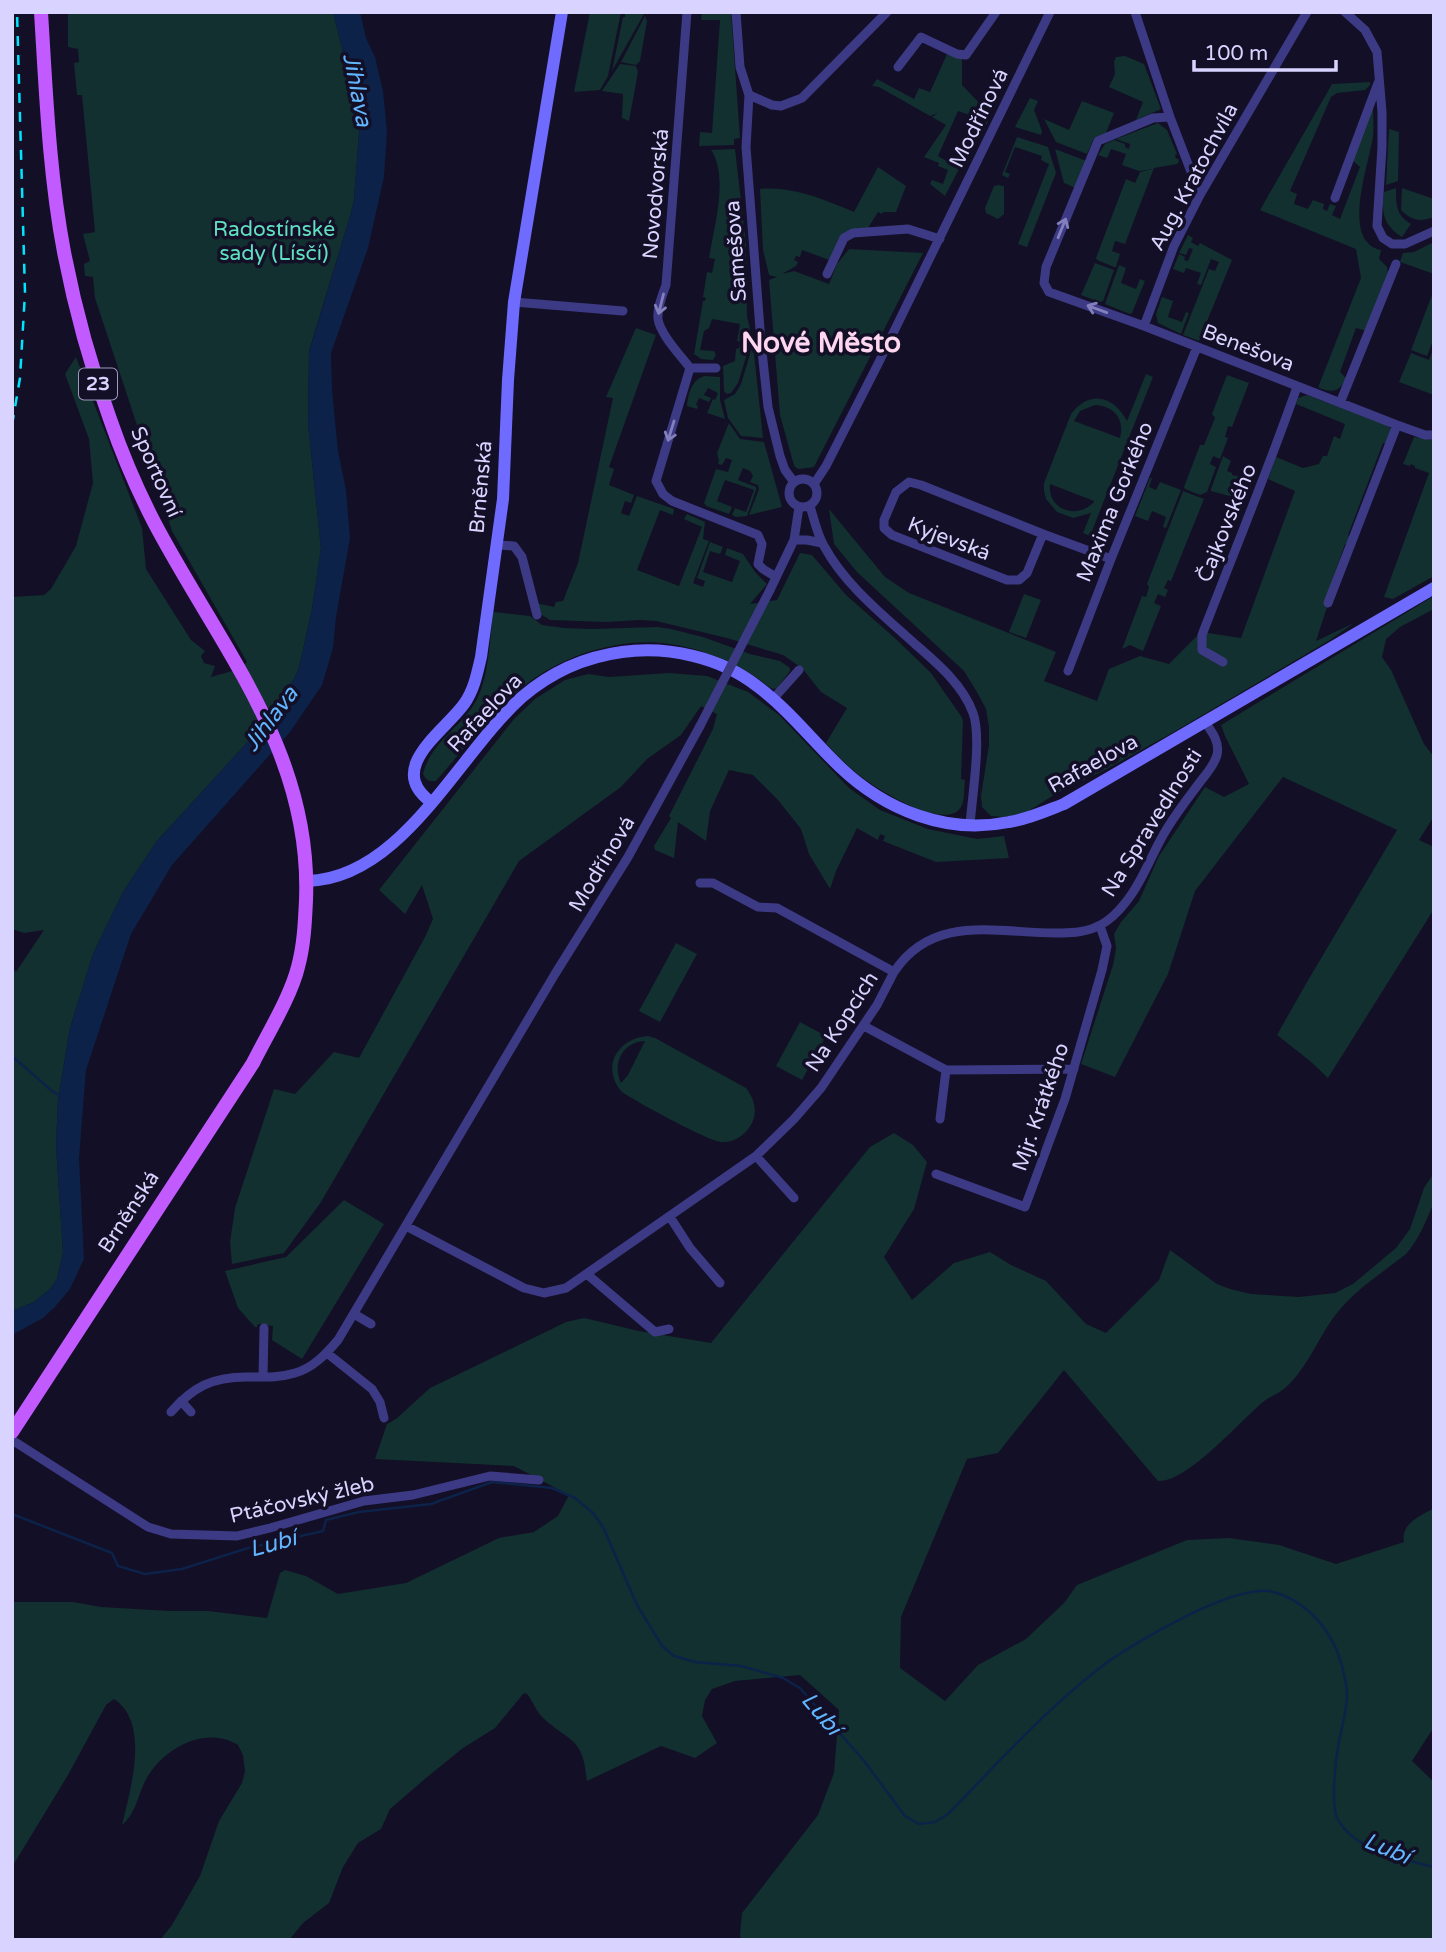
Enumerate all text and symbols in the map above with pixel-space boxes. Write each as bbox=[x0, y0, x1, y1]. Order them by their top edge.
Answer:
scale bar bbox=[1194, 28, 1336, 72]
text: 100 m bbox=[1204, 41, 1268, 66]
water label: Jihlava bbox=[336, 51, 378, 130]
street label: Modřínová bbox=[944, 64, 1014, 172]
street label: Aug. Kratochvíla bbox=[1145, 99, 1243, 255]
street label: Novodvorská bbox=[638, 128, 674, 260]
street label: Samešova bbox=[720, 200, 752, 302]
park label: Radostínské sady (Lísčí) bbox=[213, 217, 335, 266]
one-way arrow bbox=[1057, 218, 1070, 240]
one-way arrow bbox=[654, 292, 667, 315]
one-way arrow bbox=[1086, 302, 1108, 314]
street label: Benešova bbox=[1198, 319, 1298, 377]
district label: Nové Město bbox=[741, 326, 901, 360]
road number: 23 bbox=[79, 368, 117, 400]
street label: Maxima Gorkého bbox=[1071, 418, 1159, 586]
one-way arrow bbox=[664, 420, 677, 442]
street label: Sportovní bbox=[125, 423, 187, 521]
street label: Brněnská bbox=[464, 440, 498, 534]
street label: Čajkovského bbox=[1192, 460, 1262, 586]
street label: Kyjevská bbox=[904, 512, 994, 566]
street label: Rafaelova bbox=[442, 668, 528, 758]
water label: Jihlava bbox=[238, 680, 305, 757]
street label: Rafaelova bbox=[1044, 729, 1142, 799]
street label: Na Spravedlnosti bbox=[1096, 744, 1208, 902]
street label: Modřínová bbox=[564, 811, 640, 917]
street label: Na Kopcích bbox=[800, 967, 884, 1077]
street label: Mjr. Krátkého bbox=[1007, 1040, 1075, 1174]
street label: Brněnská bbox=[93, 1166, 165, 1258]
street label: Ptáčovský žleb bbox=[227, 1471, 377, 1529]
water label: Lubí bbox=[246, 1523, 304, 1564]
water label: Lubí bbox=[795, 1687, 850, 1744]
water label: Lubí bbox=[1360, 1827, 1418, 1872]

